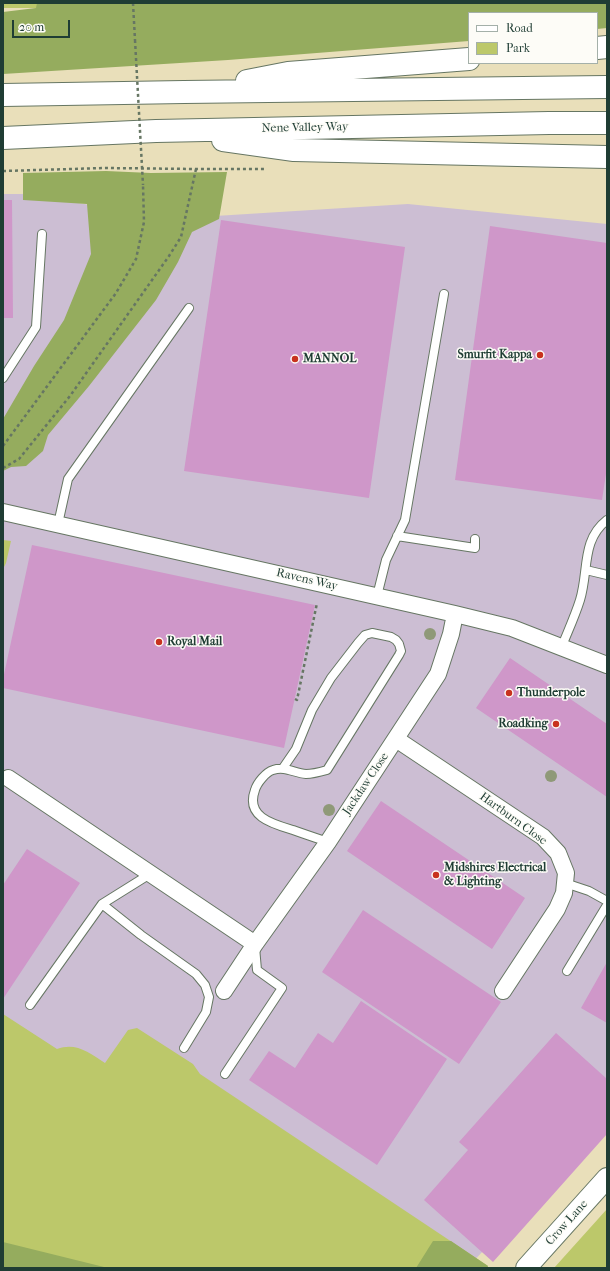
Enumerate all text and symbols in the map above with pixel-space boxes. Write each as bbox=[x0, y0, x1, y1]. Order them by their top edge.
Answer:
scale bar bbox=[14, 12, 72, 38]
legend bbox=[468, 12, 598, 64]
text: 20 m bbox=[19, 20, 44, 34]
text: Road bbox=[506, 21, 533, 35]
text: Park bbox=[506, 41, 530, 55]
street label: Nene Valley Way bbox=[261, 120, 349, 136]
place label: Smurfit Kappa bbox=[458, 348, 532, 362]
marker: Smurfit Kappa bbox=[535, 350, 545, 360]
place label: MANNOL bbox=[303, 352, 356, 366]
marker: MANNOL bbox=[290, 354, 300, 364]
street label: Ravens Way bbox=[275, 566, 339, 594]
place label: Royal Mail bbox=[167, 635, 222, 649]
marker: Royal Mail bbox=[154, 637, 164, 647]
place label: Thunderpole bbox=[517, 686, 585, 700]
marker: Thunderpole bbox=[504, 688, 514, 698]
place label: Roadking bbox=[498, 717, 548, 731]
marker: Roadking bbox=[551, 719, 561, 729]
street label: Jackdaw Close bbox=[340, 750, 392, 818]
street label: Hartburn Close bbox=[476, 790, 550, 848]
place label: Midshires Electrical & Lighting bbox=[444, 861, 546, 889]
marker: Midshires Electrical & Lighting bbox=[431, 870, 441, 880]
street label: Crow Lane bbox=[543, 1197, 591, 1249]

